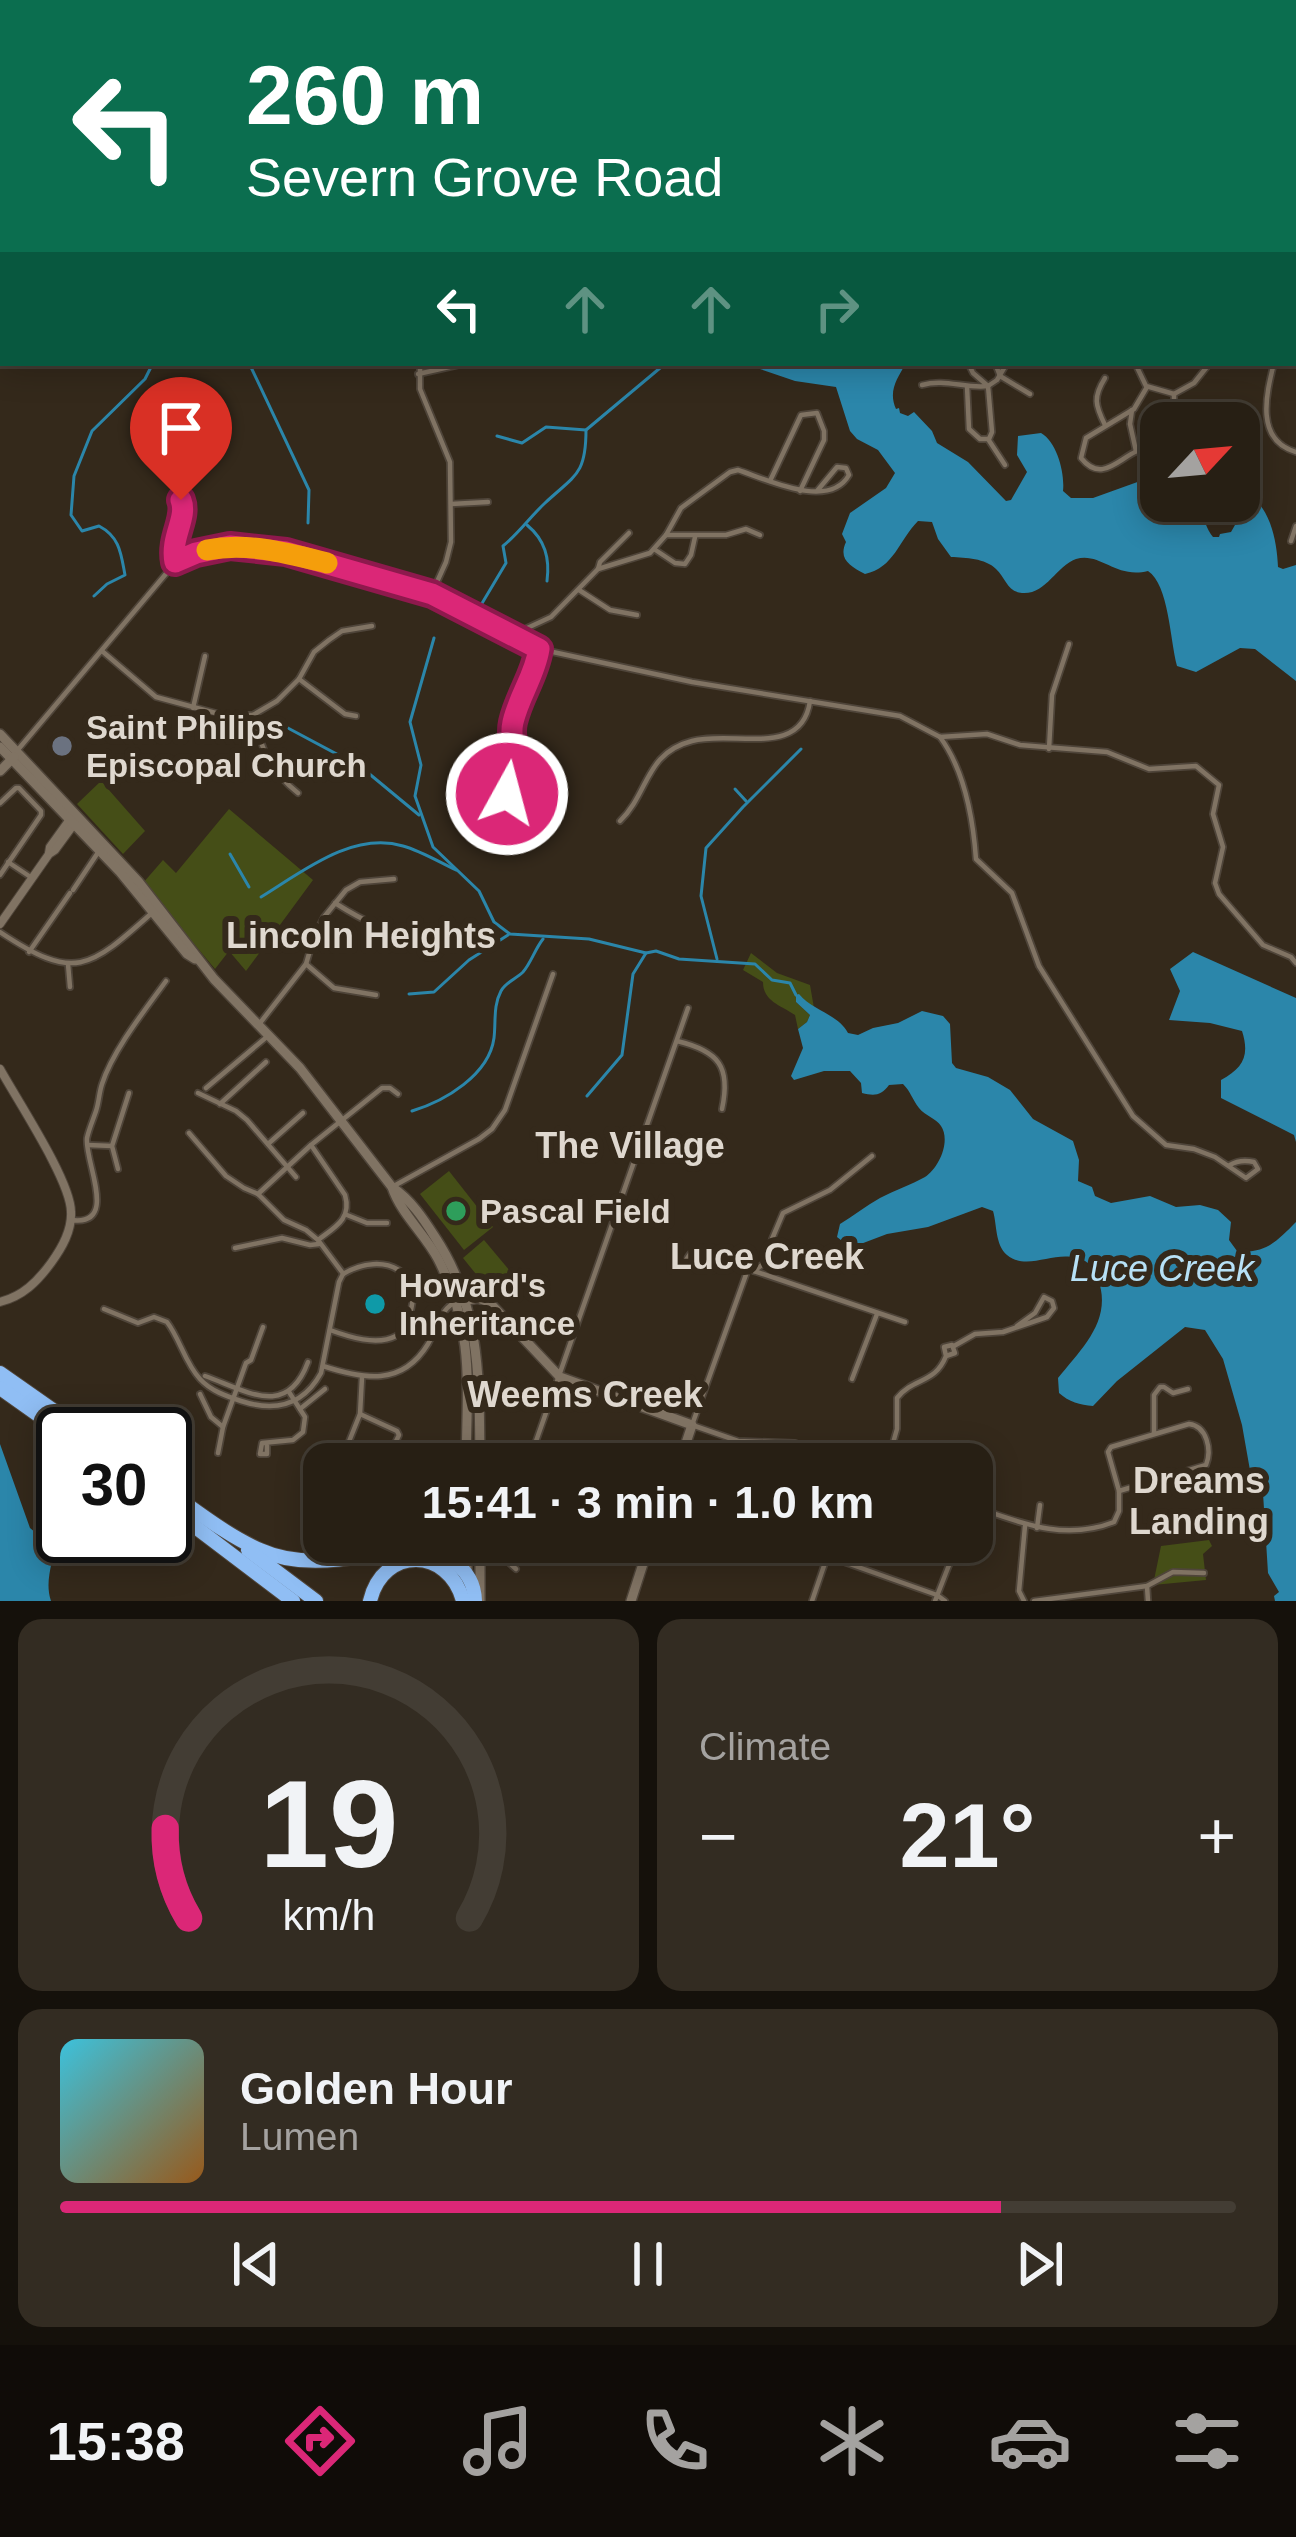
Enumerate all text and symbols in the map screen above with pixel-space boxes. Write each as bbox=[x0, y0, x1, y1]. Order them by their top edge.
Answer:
icon: left bbox=[48, 48, 204, 204]
text: 260 m bbox=[246, 48, 484, 142]
text: Severn Grove Road bbox=[246, 147, 723, 207]
icon: left bbox=[426, 276, 492, 342]
icon: ahead bbox=[552, 276, 618, 342]
icon: ahead bbox=[678, 276, 744, 342]
icon: right bbox=[804, 276, 870, 342]
pin bbox=[130, 377, 232, 500]
icon: arrive bbox=[148, 395, 214, 461]
north arrow bbox=[1140, 402, 1260, 522]
map controls bbox=[1140, 402, 1260, 522]
place label: Saint Philips Episcopal Church bbox=[86, 709, 367, 784]
position arrow bbox=[444, 731, 570, 857]
marker: Saint Philips Episcopal Church bbox=[49, 733, 75, 759]
district label: Lincoln Heights bbox=[226, 915, 496, 956]
district label: The Village bbox=[535, 1125, 725, 1166]
place label: Pascal Field bbox=[480, 1193, 671, 1230]
marker: Pascal Field bbox=[443, 1198, 469, 1224]
district label: Luce Creek bbox=[670, 1236, 865, 1277]
water label: Luce Creek bbox=[1070, 1248, 1256, 1289]
place label: Howard's Inheritance bbox=[399, 1267, 575, 1342]
marker: Howard's Inheritance bbox=[362, 1291, 388, 1317]
district label: Weems Creek bbox=[467, 1374, 704, 1415]
speed limit sign: 30 bbox=[36, 1407, 192, 1563]
district label: Dreams Landing bbox=[1129, 1460, 1269, 1542]
text: 15:41 · 3 min · 1.0 km bbox=[422, 1477, 874, 1528]
text: Climate bbox=[699, 1725, 831, 1768]
text: 19 bbox=[259, 1754, 398, 1893]
text: 21° bbox=[899, 1786, 1036, 1886]
text: − bbox=[699, 1799, 738, 1873]
text: + bbox=[1197, 1799, 1236, 1873]
text: km/h bbox=[282, 1891, 375, 1939]
text: Golden Hour bbox=[240, 2063, 512, 2114]
text: Lumen bbox=[240, 2115, 359, 2158]
icon: previous bbox=[223, 2231, 289, 2297]
icon: pause bbox=[615, 2231, 681, 2297]
icon: next bbox=[1007, 2231, 1073, 2297]
icon: directions bbox=[278, 2399, 362, 2483]
icon: music bbox=[456, 2399, 540, 2483]
icon: phone bbox=[633, 2399, 717, 2483]
icon: climate bbox=[810, 2399, 894, 2483]
icon: car bbox=[988, 2399, 1072, 2483]
icon: filters bbox=[1165, 2399, 1249, 2483]
text: 15:38 bbox=[47, 2411, 185, 2471]

